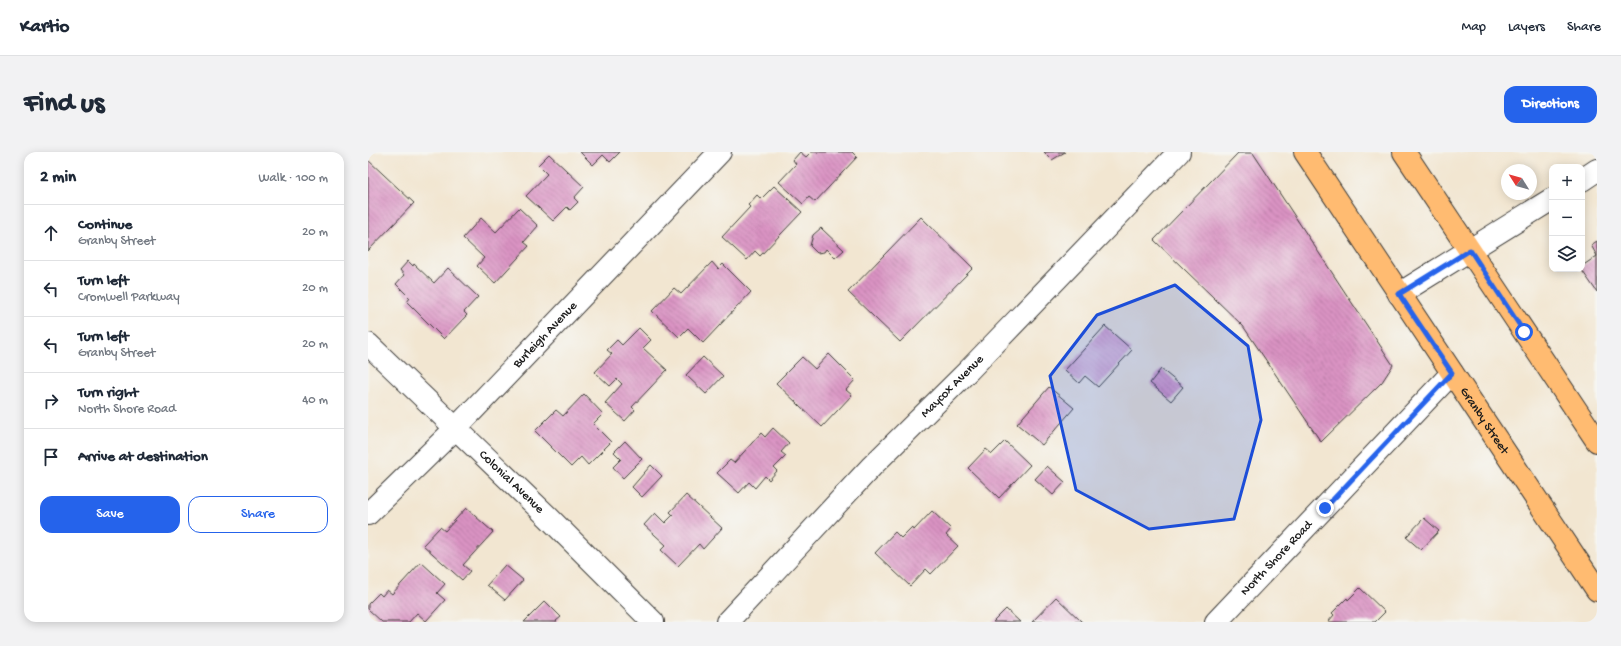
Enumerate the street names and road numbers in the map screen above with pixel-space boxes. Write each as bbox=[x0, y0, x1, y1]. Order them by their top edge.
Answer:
street label: Burleigh Avenue bbox=[509, 298, 581, 372]
street label: Maycox Avenue bbox=[918, 352, 987, 421]
street label: Granby Street bbox=[1456, 384, 1513, 458]
street label: Colonial Avenue bbox=[476, 447, 547, 517]
street label: North Shore Road bbox=[1237, 516, 1317, 599]

